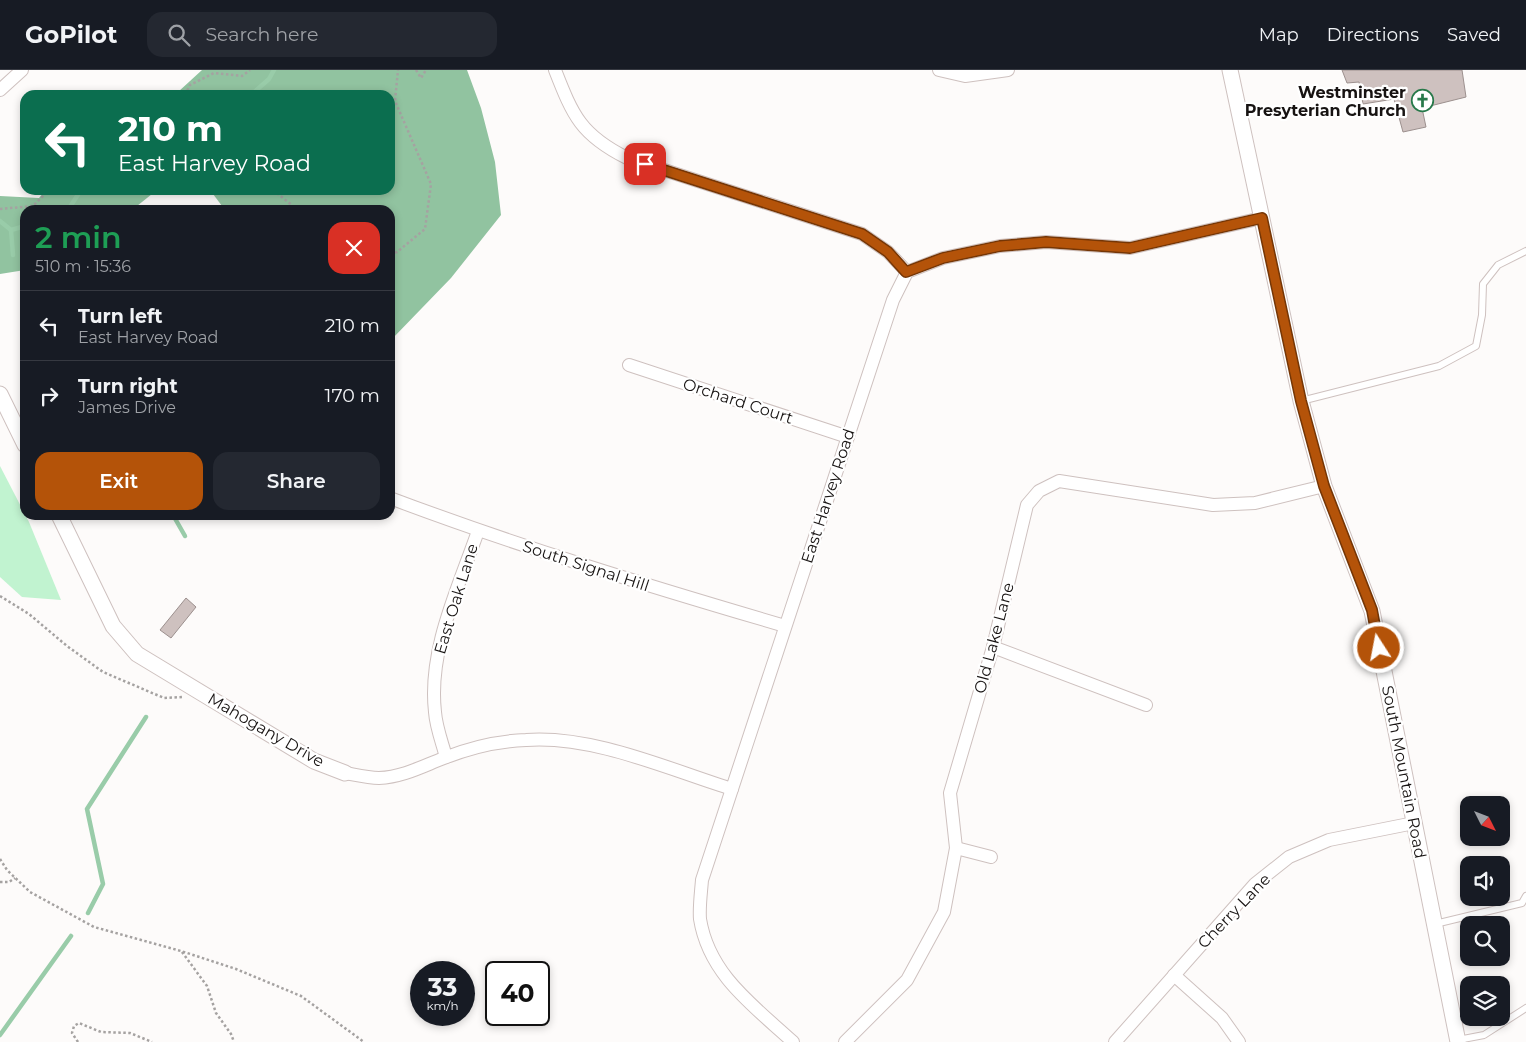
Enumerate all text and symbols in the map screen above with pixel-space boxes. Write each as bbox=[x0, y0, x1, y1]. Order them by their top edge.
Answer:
search box bbox=[147, 12, 497, 57]
text: GoPilot bbox=[25, 20, 117, 49]
icon: search bbox=[165, 21, 193, 49]
text: Search here bbox=[205, 23, 318, 46]
text: Map bbox=[1259, 24, 1299, 46]
text: Directions bbox=[1327, 24, 1419, 46]
text: Saved bbox=[1447, 24, 1501, 46]
place label: Westminster Presyterian Church bbox=[1245, 83, 1406, 120]
church icon: Westminster Presyterian Church bbox=[1410, 89, 1434, 113]
text: 210 m bbox=[118, 107, 223, 150]
icon: left bbox=[35, 110, 100, 175]
pin bbox=[624, 143, 666, 185]
text: East Harvey Road bbox=[118, 150, 311, 177]
icon: arrive bbox=[631, 150, 659, 178]
text: 2 min bbox=[35, 219, 122, 256]
button: close bbox=[328, 222, 380, 274]
text: 510 m · 15:36 bbox=[35, 257, 131, 276]
text: Turn left bbox=[78, 305, 163, 328]
icon: left bbox=[35, 312, 63, 340]
text: 210 m bbox=[325, 314, 380, 337]
text: East Harvey Road bbox=[78, 328, 218, 347]
street label: Orchard Court bbox=[680, 374, 796, 428]
text: Turn right bbox=[78, 375, 178, 398]
icon: right bbox=[35, 382, 63, 410]
text: 170 m bbox=[325, 384, 380, 407]
text: James Drive bbox=[78, 398, 176, 417]
street label: East Harvey Road bbox=[797, 426, 859, 566]
button: Exit bbox=[35, 452, 203, 510]
button: Share bbox=[213, 452, 380, 510]
street label: South Signal Hill bbox=[520, 537, 652, 595]
street label: East Oak Lane bbox=[430, 541, 482, 657]
street label: Old Lake Lane bbox=[970, 580, 1018, 696]
position arrow bbox=[1352, 621, 1404, 673]
street label: South Mountain Road bbox=[1378, 684, 1430, 860]
street label: Mahogany Drive bbox=[204, 689, 328, 771]
north arrow bbox=[1460, 796, 1510, 846]
map controls bbox=[1460, 796, 1510, 1026]
button: sound bbox=[1460, 856, 1510, 906]
street label: Cherry Lane bbox=[1194, 870, 1274, 952]
button: search bbox=[1460, 916, 1510, 966]
speed limit sign: 40 bbox=[485, 961, 550, 1026]
text: 33 bbox=[428, 972, 457, 1002]
button: layers bbox=[1460, 976, 1510, 1026]
text: km/h bbox=[426, 998, 459, 1013]

